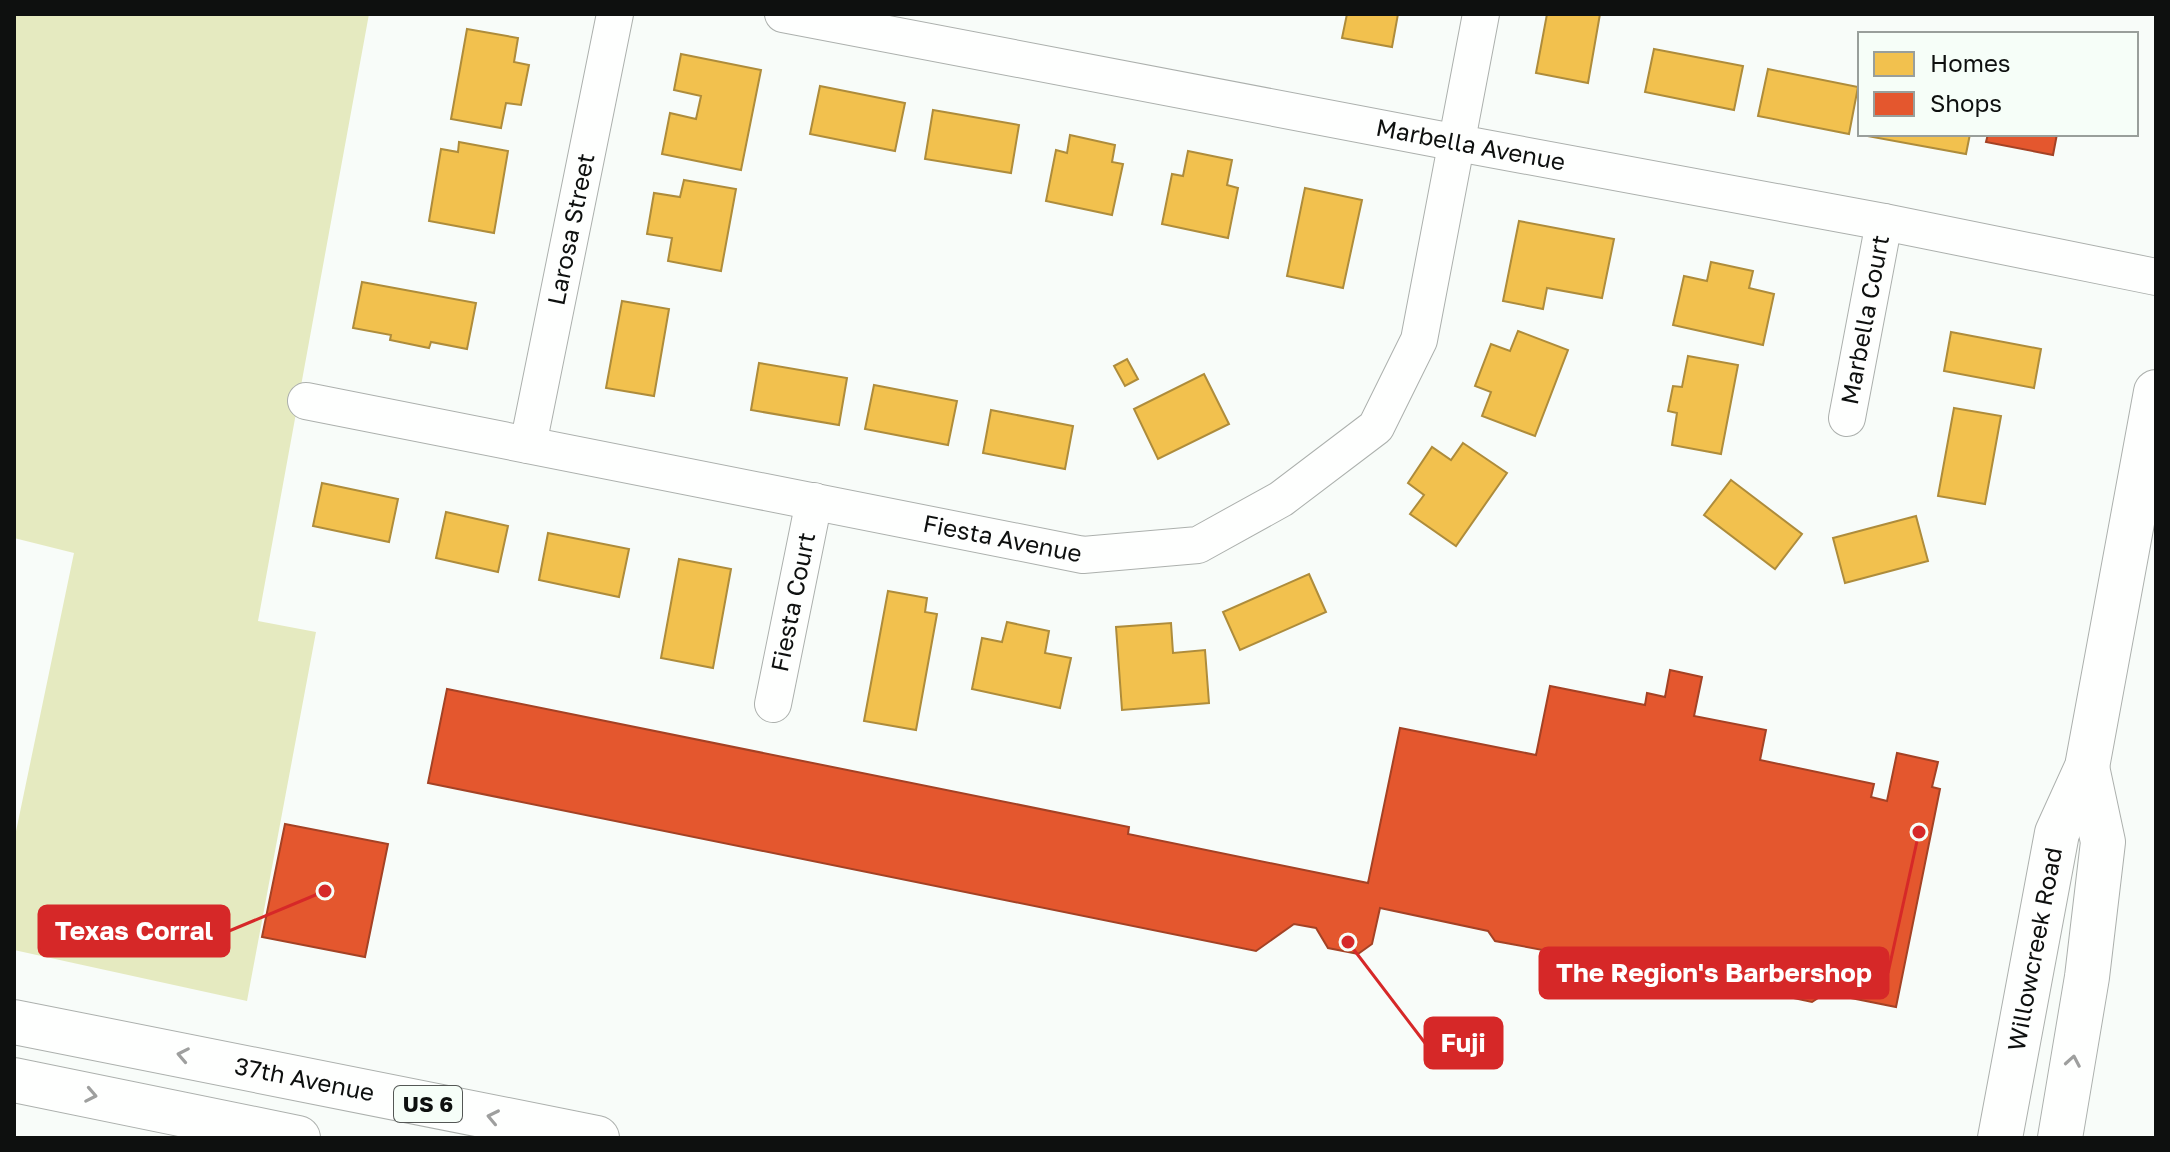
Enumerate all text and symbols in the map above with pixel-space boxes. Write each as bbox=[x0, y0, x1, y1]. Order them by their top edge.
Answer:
legend bbox=[1858, 32, 2138, 136]
text: Homes bbox=[1930, 48, 2011, 77]
text: Shops bbox=[1930, 88, 2002, 117]
street label: Marbella Avenue bbox=[1374, 112, 1568, 176]
street label: Larosa Street bbox=[541, 151, 600, 308]
street label: Marbella Court bbox=[1834, 232, 1894, 407]
street label: Fiesta Avenue bbox=[921, 508, 1085, 567]
street label: Fiesta Court bbox=[764, 530, 820, 674]
street label: Willowcreek Road bbox=[2001, 845, 2067, 1053]
callout: Texas Corral bbox=[39, 906, 229, 956]
text: Texas Corral bbox=[55, 915, 213, 946]
callout: The Region's Barbershop bbox=[1540, 948, 1888, 998]
text: The Region's Barbershop bbox=[1556, 957, 1872, 988]
callout: Fuji bbox=[1425, 1018, 1502, 1068]
text: Fuji bbox=[1440, 1027, 1486, 1058]
one-way arrow bbox=[177, 1047, 190, 1064]
street label: 37th Avenue bbox=[232, 1050, 377, 1106]
one-way arrow bbox=[2063, 1054, 2080, 1068]
one-way arrow bbox=[84, 1086, 97, 1103]
road number: US 6 bbox=[394, 1086, 462, 1122]
one-way arrow bbox=[486, 1109, 500, 1126]

